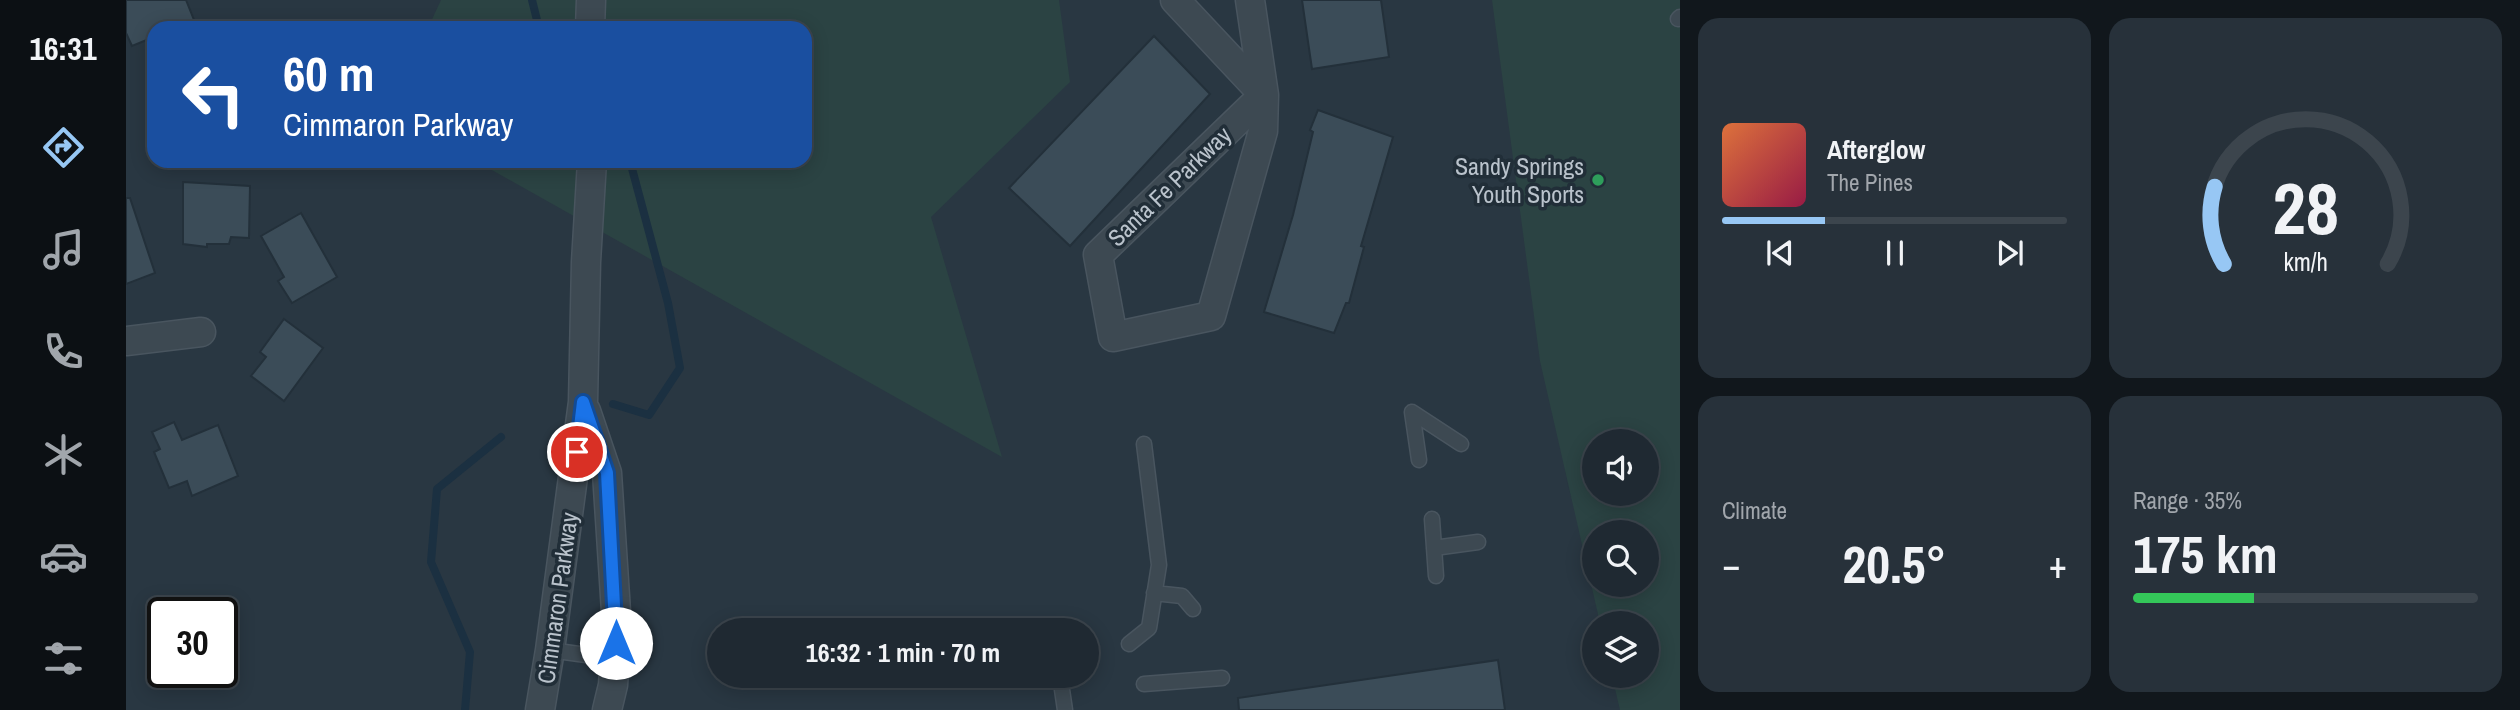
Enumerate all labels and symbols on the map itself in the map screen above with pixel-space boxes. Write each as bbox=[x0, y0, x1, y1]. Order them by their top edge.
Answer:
street label: Santa Fe Parkway bbox=[1100, 119, 1238, 253]
place label: Sandy Springs Youth Sports bbox=[1455, 150, 1584, 210]
marker: Sandy Springs Youth Sports bbox=[1590, 172, 1606, 188]
pin bbox=[547, 422, 607, 482]
street label: Cimmaron Parkway bbox=[529, 510, 585, 686]
speed limit sign: 30 bbox=[147, 597, 238, 688]
position arrow bbox=[579, 606, 653, 680]

